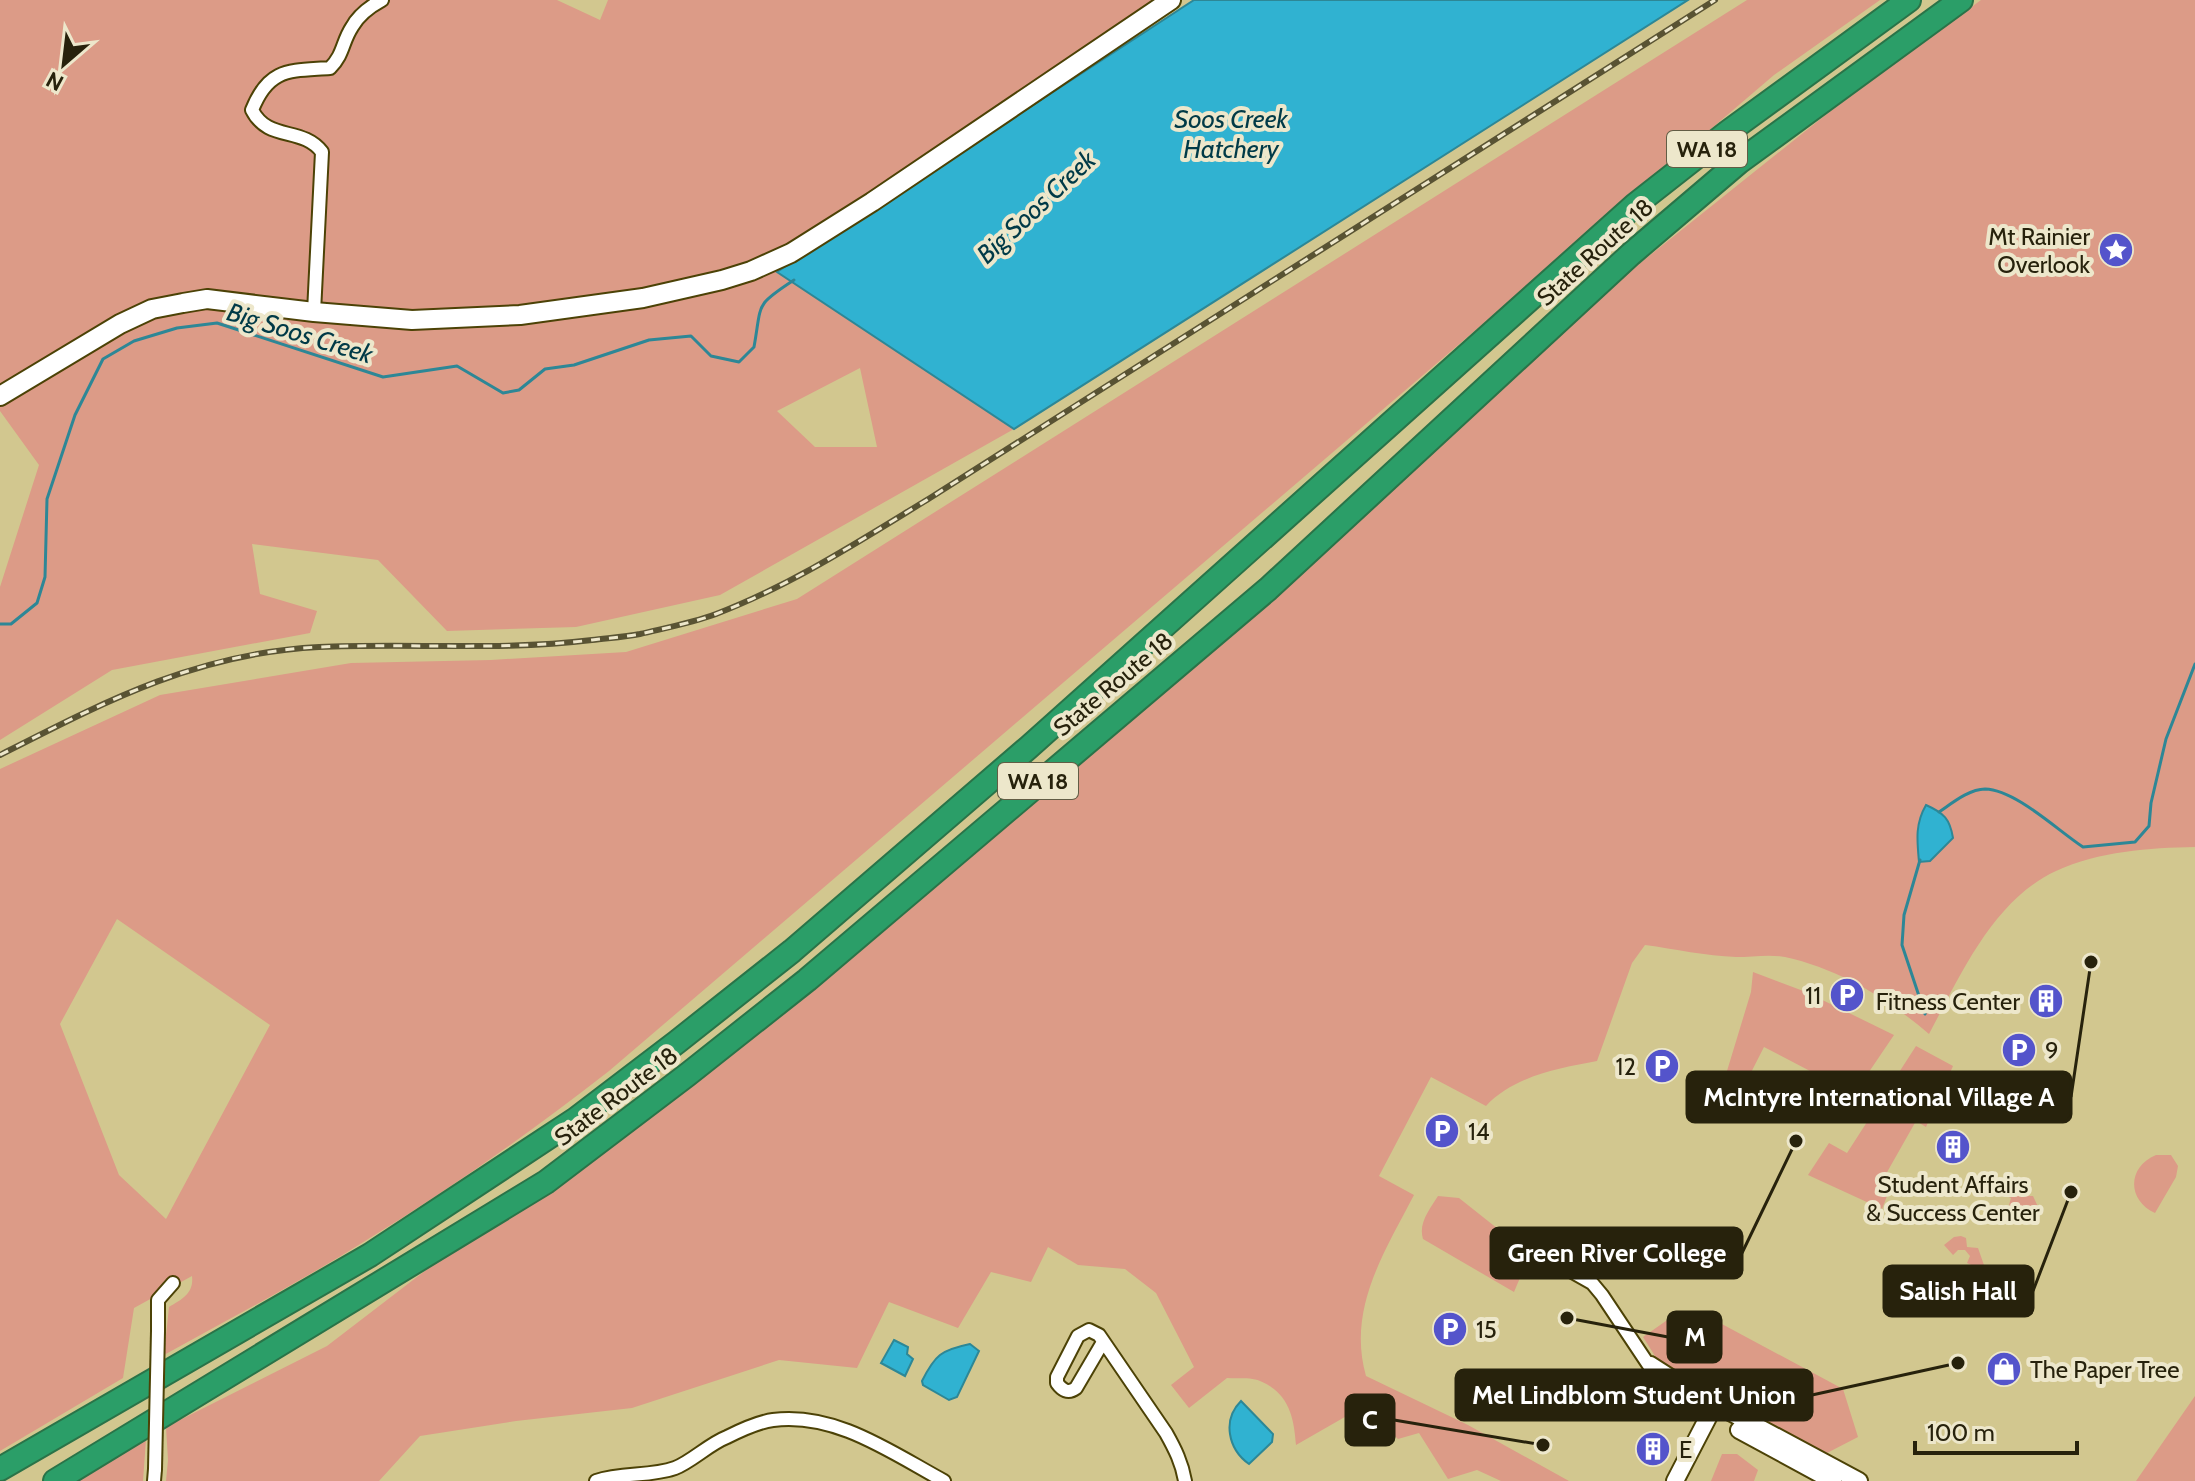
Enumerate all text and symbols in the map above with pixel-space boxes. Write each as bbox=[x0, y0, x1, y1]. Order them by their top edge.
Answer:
north arrow bbox=[24, 24, 104, 104]
text: N bbox=[42, 66, 68, 97]
water label: Soos Creek Hatchery bbox=[1174, 103, 1289, 165]
road number: WA 18 bbox=[1667, 131, 1747, 167]
water label: Big Soos Creek bbox=[970, 143, 1103, 270]
street label: State Route 18 bbox=[1531, 192, 1659, 312]
place label: Mt Rainier Overlook bbox=[1988, 222, 2090, 279]
place icon: Mt Rainier Overlook bbox=[2097, 231, 2135, 269]
water label: Big Soos Creek bbox=[223, 296, 378, 371]
street label: State Route 18 bbox=[1048, 626, 1178, 742]
road number: WA 18 bbox=[998, 763, 1078, 799]
parking icon: 11 bbox=[1828, 976, 1866, 1014]
place label: 11 bbox=[1805, 981, 1821, 1010]
building icon: Fitness Center bbox=[2027, 982, 2065, 1020]
place label: Fitness Center bbox=[1876, 987, 2020, 1016]
parking icon: 9 bbox=[2000, 1031, 2038, 1069]
place label: 9 bbox=[2045, 1036, 2059, 1065]
street label: State Route 18 bbox=[549, 1040, 683, 1152]
parking icon: 12 bbox=[1643, 1047, 1681, 1085]
place label: 12 bbox=[1616, 1052, 1636, 1081]
callout: McIntyre International Village A bbox=[1687, 1072, 2071, 1122]
text: McIntyre International Village A bbox=[1703, 1081, 2055, 1113]
parking icon: 14 bbox=[1423, 1112, 1461, 1150]
place label: 14 bbox=[1468, 1117, 1490, 1146]
building icon: Student Affairs & Success Center bbox=[1934, 1128, 1972, 1166]
place label: Student Affairs & Success Center bbox=[1866, 1170, 2040, 1227]
callout: Green River College bbox=[1491, 1228, 1742, 1278]
text: Green River College bbox=[1508, 1237, 1726, 1269]
callout: Salish Hall bbox=[1884, 1266, 2033, 1316]
text: Salish Hall bbox=[1899, 1275, 2017, 1307]
parking icon: 15 bbox=[1431, 1310, 1469, 1348]
callout: M bbox=[1668, 1312, 1721, 1362]
place label: 15 bbox=[1476, 1315, 1497, 1344]
text: M bbox=[1684, 1321, 1706, 1353]
shop icon: The Paper Tree bbox=[1985, 1350, 2023, 1388]
place label: The Paper Tree bbox=[2030, 1355, 2179, 1384]
callout: Mel Lindblom Student Union bbox=[1456, 1370, 1812, 1420]
text: Mel Lindblom Student Union bbox=[1472, 1379, 1796, 1411]
callout: C bbox=[1346, 1395, 1394, 1445]
text: C bbox=[1362, 1404, 1378, 1436]
scale bar bbox=[1915, 1405, 2077, 1455]
text: 100 m bbox=[1927, 1418, 1995, 1447]
building icon: E bbox=[1634, 1430, 1672, 1468]
place label: E bbox=[1679, 1435, 1692, 1464]

